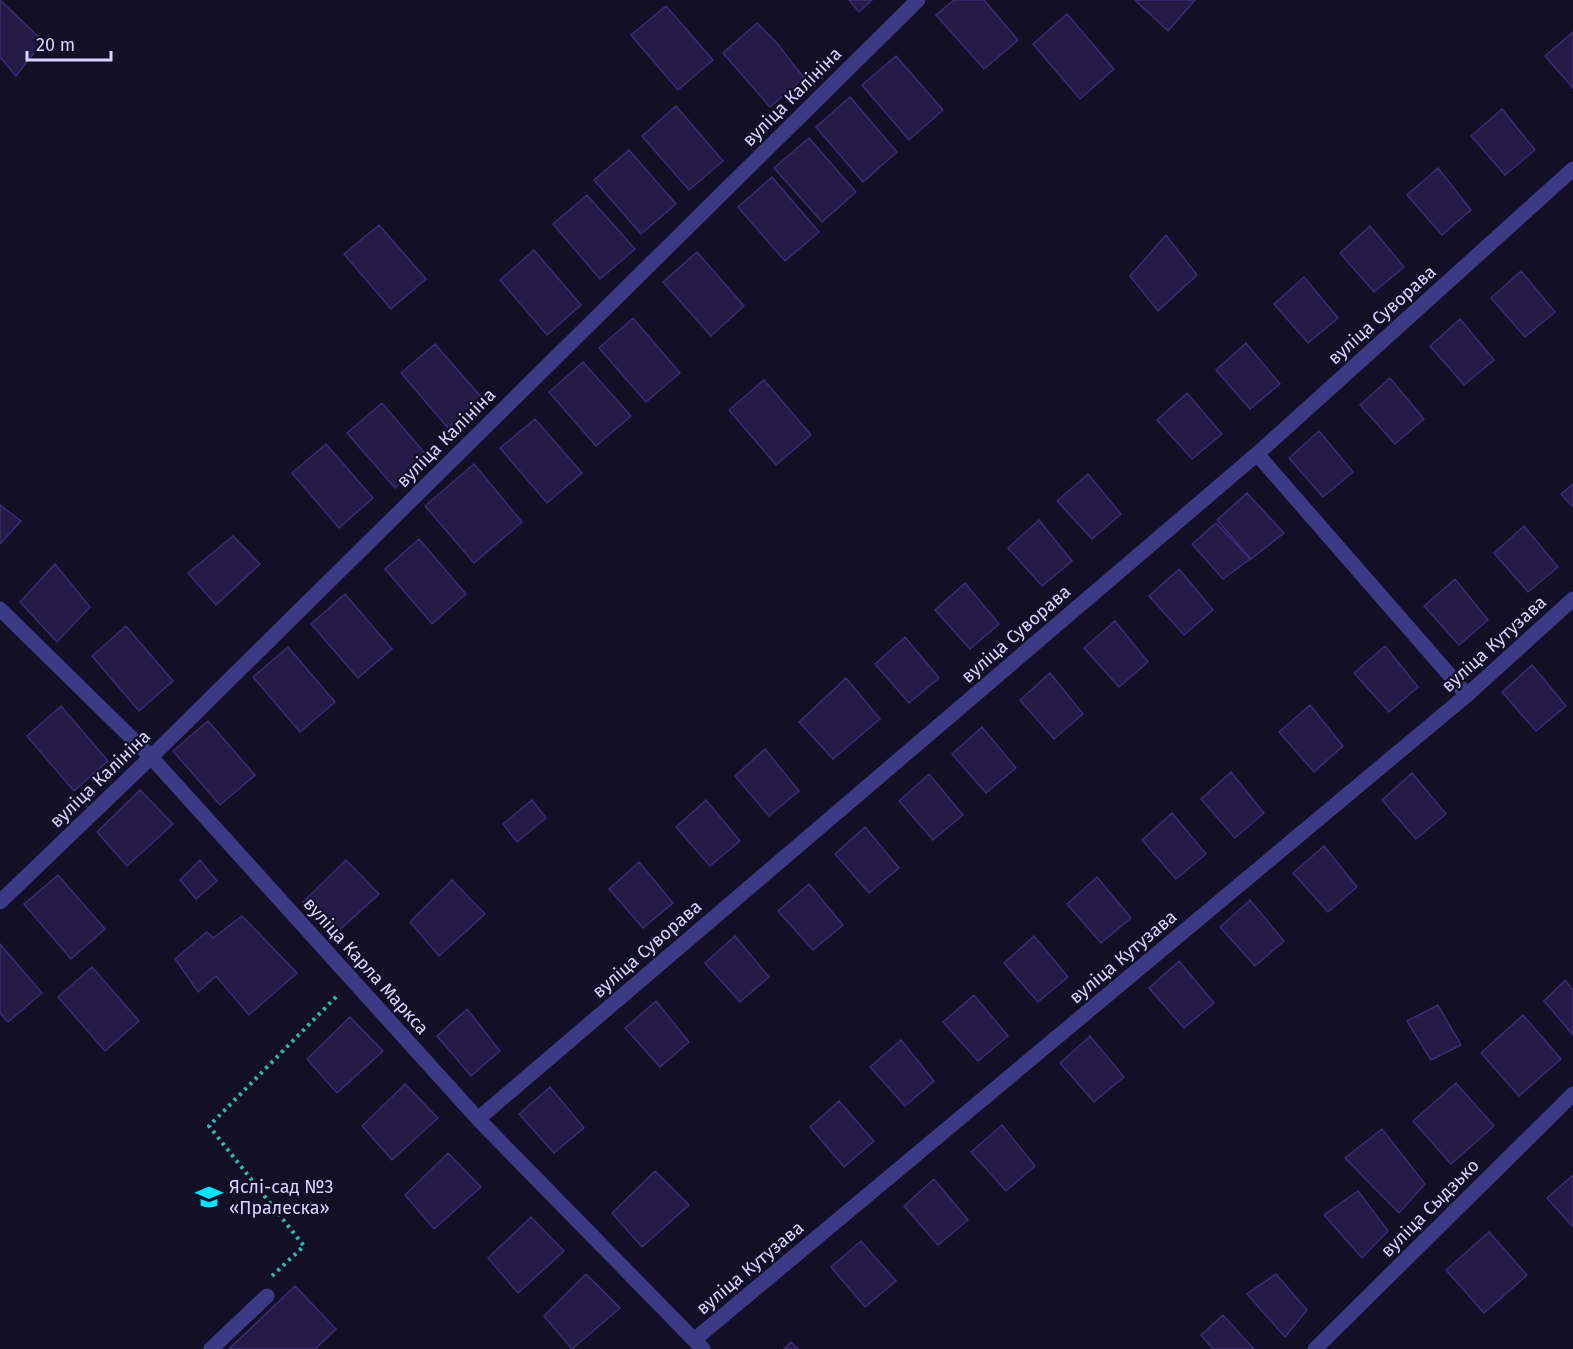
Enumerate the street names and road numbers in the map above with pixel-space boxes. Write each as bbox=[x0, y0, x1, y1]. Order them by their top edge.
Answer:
street label: вуліца Калініна bbox=[738, 43, 846, 151]
street label: вуліца Суворава bbox=[1323, 261, 1441, 369]
street label: вуліца Калініна bbox=[392, 384, 500, 492]
street label: вуліца Суворава bbox=[957, 580, 1075, 688]
street label: вуліца Кутузава bbox=[1437, 591, 1551, 697]
street label: вуліца Калініна bbox=[45, 726, 155, 832]
street label: вуліца Карла Маркса bbox=[299, 893, 433, 1039]
street label: вуліца Суворава bbox=[588, 895, 706, 1003]
street label: вуліца Кутузава bbox=[1065, 906, 1181, 1008]
street label: вуліца Сыдзько bbox=[1376, 1154, 1484, 1262]
street label: вуліца Кутузава bbox=[692, 1217, 808, 1319]

